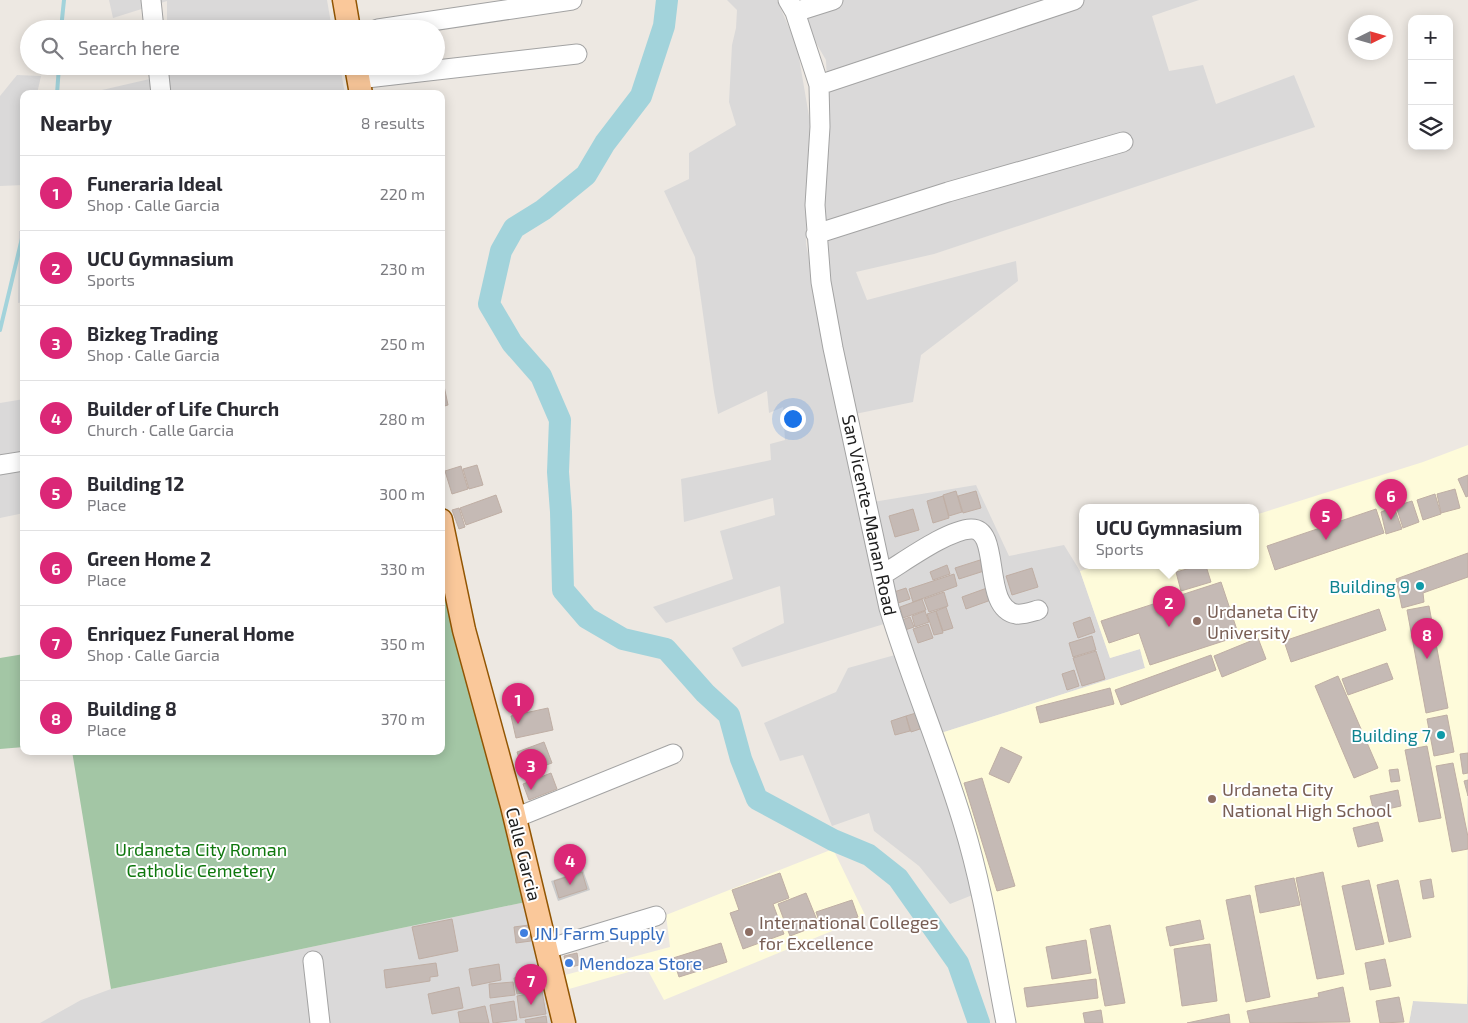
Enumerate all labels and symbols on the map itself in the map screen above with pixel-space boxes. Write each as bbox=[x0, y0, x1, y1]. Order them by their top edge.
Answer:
north arrow bbox=[1348, 15, 1393, 60]
your location bbox=[780, 406, 806, 432]
street label: San Vicente-Manan Road bbox=[838, 413, 902, 617]
pin: 6 bbox=[1375, 479, 1407, 520]
pin: 5 bbox=[1310, 499, 1342, 540]
place label: Building 9 bbox=[1329, 575, 1410, 597]
marker: Building 9 bbox=[1414, 580, 1426, 592]
pin: 2 bbox=[1153, 586, 1185, 627]
place label: Urdaneta City University bbox=[1207, 600, 1319, 643]
marker: Urdaneta City University bbox=[1191, 615, 1203, 627]
pin: 8 bbox=[1411, 618, 1443, 659]
pin: 1 bbox=[502, 683, 534, 724]
place label: Building 7 bbox=[1351, 724, 1431, 746]
marker: Building 7 bbox=[1435, 729, 1447, 741]
pin: 3 bbox=[515, 749, 547, 790]
place label: Urdaneta City National High School bbox=[1222, 778, 1392, 821]
marker: Urdaneta City National High School bbox=[1206, 793, 1218, 805]
street label: Calle Garcia bbox=[502, 805, 546, 903]
park label: Urdaneta City Roman Catholic Cemetery bbox=[115, 838, 287, 881]
pin: 4 bbox=[554, 844, 586, 885]
place label: International Colleges for Excellence bbox=[759, 911, 939, 954]
place label: JNJ Farm Supply bbox=[534, 922, 665, 944]
marker: International Colleges for Excellence bbox=[743, 926, 755, 938]
marker: JNJ Farm Supply bbox=[518, 927, 530, 939]
place label: Mendoza Store bbox=[579, 952, 702, 974]
marker: Mendoza Store bbox=[563, 957, 575, 969]
pin: 7 bbox=[515, 964, 547, 1005]

